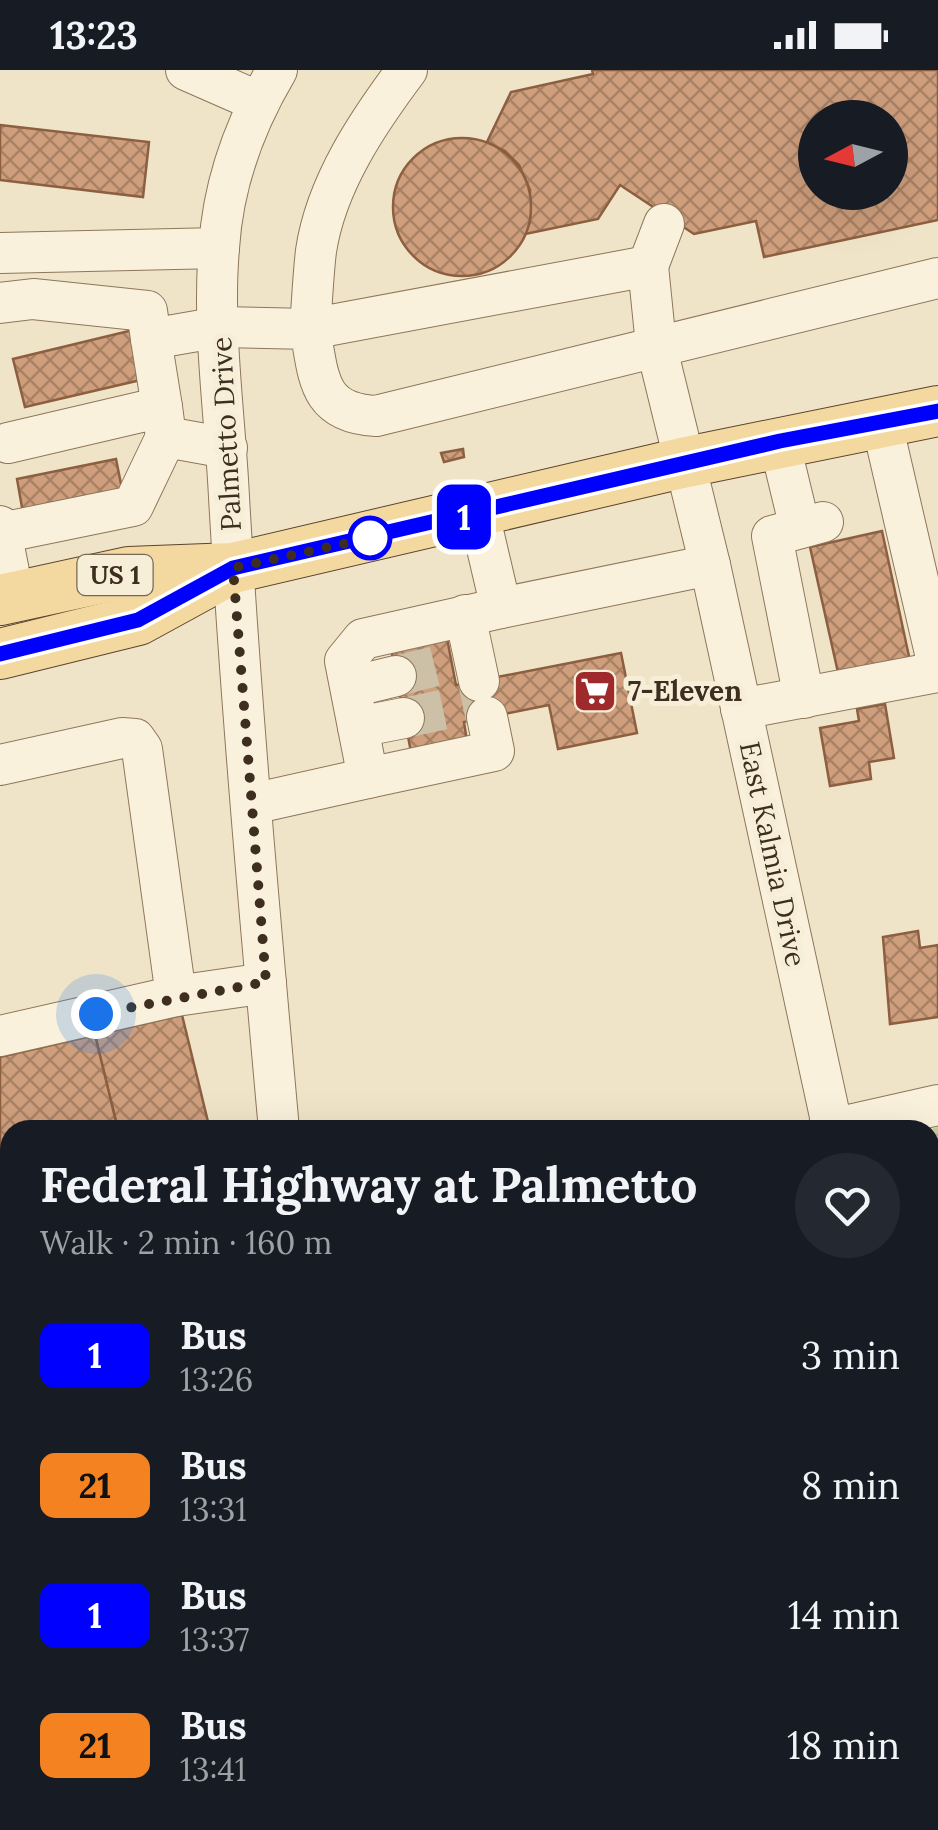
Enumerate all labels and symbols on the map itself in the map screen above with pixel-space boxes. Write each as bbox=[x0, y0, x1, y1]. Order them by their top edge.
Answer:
north arrow bbox=[798, 100, 908, 210]
street label: Palmetto Drive bbox=[203, 336, 249, 532]
line badge: 1 bbox=[432, 484, 496, 550]
unlabelled marker bbox=[349, 517, 391, 559]
road number: US 1 bbox=[78, 555, 152, 595]
supermarket icon: 7-Eleven bbox=[572, 668, 618, 714]
place label: 7-Eleven bbox=[628, 673, 742, 709]
street label: East Kalmia Drive bbox=[732, 738, 814, 970]
your location bbox=[71, 989, 121, 1039]

